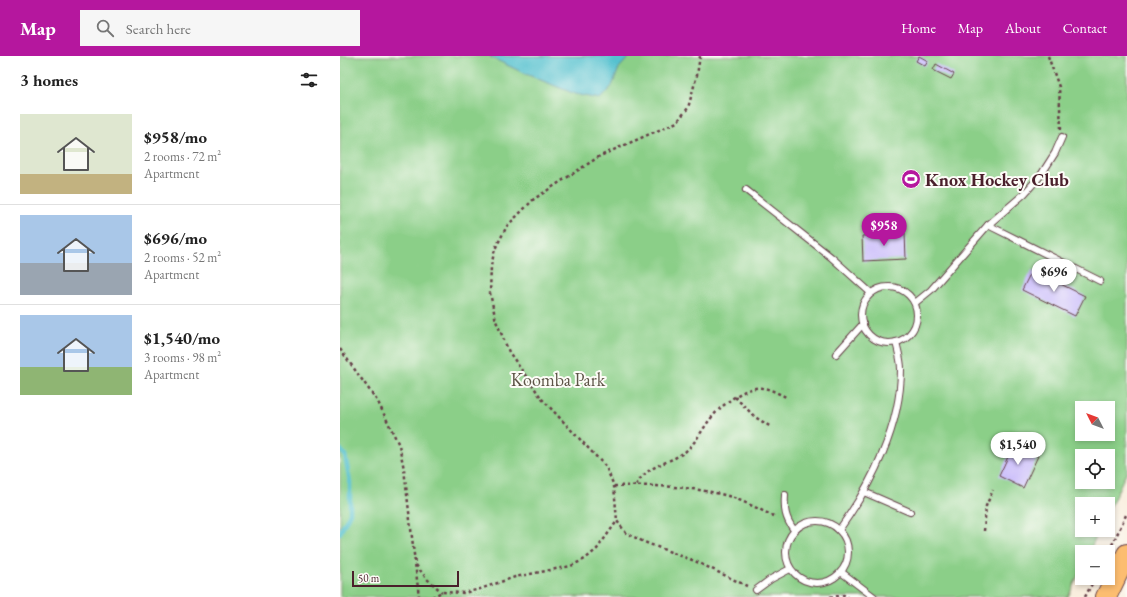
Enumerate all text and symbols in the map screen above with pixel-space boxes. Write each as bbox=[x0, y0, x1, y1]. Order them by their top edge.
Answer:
search box bbox=[80, 10, 360, 46]
text: Map bbox=[20, 16, 56, 41]
icon: search bbox=[94, 17, 116, 39]
text: Search here bbox=[126, 19, 191, 38]
text: Home bbox=[901, 19, 936, 37]
text: Map bbox=[958, 19, 983, 37]
text: About bbox=[1005, 19, 1041, 37]
text: Contact bbox=[1063, 19, 1107, 37]
text: 3 homes bbox=[20, 69, 78, 91]
icon: filters bbox=[298, 69, 320, 91]
text: $958/mo bbox=[144, 126, 207, 148]
icon: home bbox=[52, 130, 100, 178]
text: 2 rooms · 72 m² bbox=[144, 148, 221, 165]
text: Apartment bbox=[144, 165, 199, 182]
sports icon: Knox Hockey Club bbox=[900, 168, 922, 190]
place label: Knox Hockey Club bbox=[925, 168, 1069, 191]
pin: $958 bbox=[860, 213, 908, 247]
text: $958 bbox=[871, 217, 897, 234]
text: $696/mo bbox=[144, 227, 207, 249]
icon: home bbox=[52, 231, 100, 279]
text: 2 rooms · 52 m² bbox=[144, 249, 221, 266]
pin: $696 bbox=[1030, 259, 1078, 293]
text: $696 bbox=[1041, 263, 1067, 280]
text: Apartment bbox=[144, 266, 199, 283]
text: $1,540/mo bbox=[144, 327, 220, 349]
icon: home bbox=[52, 331, 100, 379]
text: 3 rooms · 98 m² bbox=[144, 349, 221, 366]
text: Apartment bbox=[144, 366, 199, 383]
park label: Koomba Park bbox=[511, 368, 606, 391]
north arrow bbox=[1075, 401, 1115, 441]
map controls bbox=[1075, 401, 1115, 585]
pin: $1,540 bbox=[985, 432, 1051, 466]
text: $1,540 bbox=[1000, 436, 1036, 453]
button: locate bbox=[1075, 449, 1115, 489]
button: + bbox=[1075, 497, 1115, 537]
button: − bbox=[1075, 545, 1115, 585]
scale bar bbox=[352, 569, 459, 588]
text: 50 m bbox=[358, 571, 379, 585]

